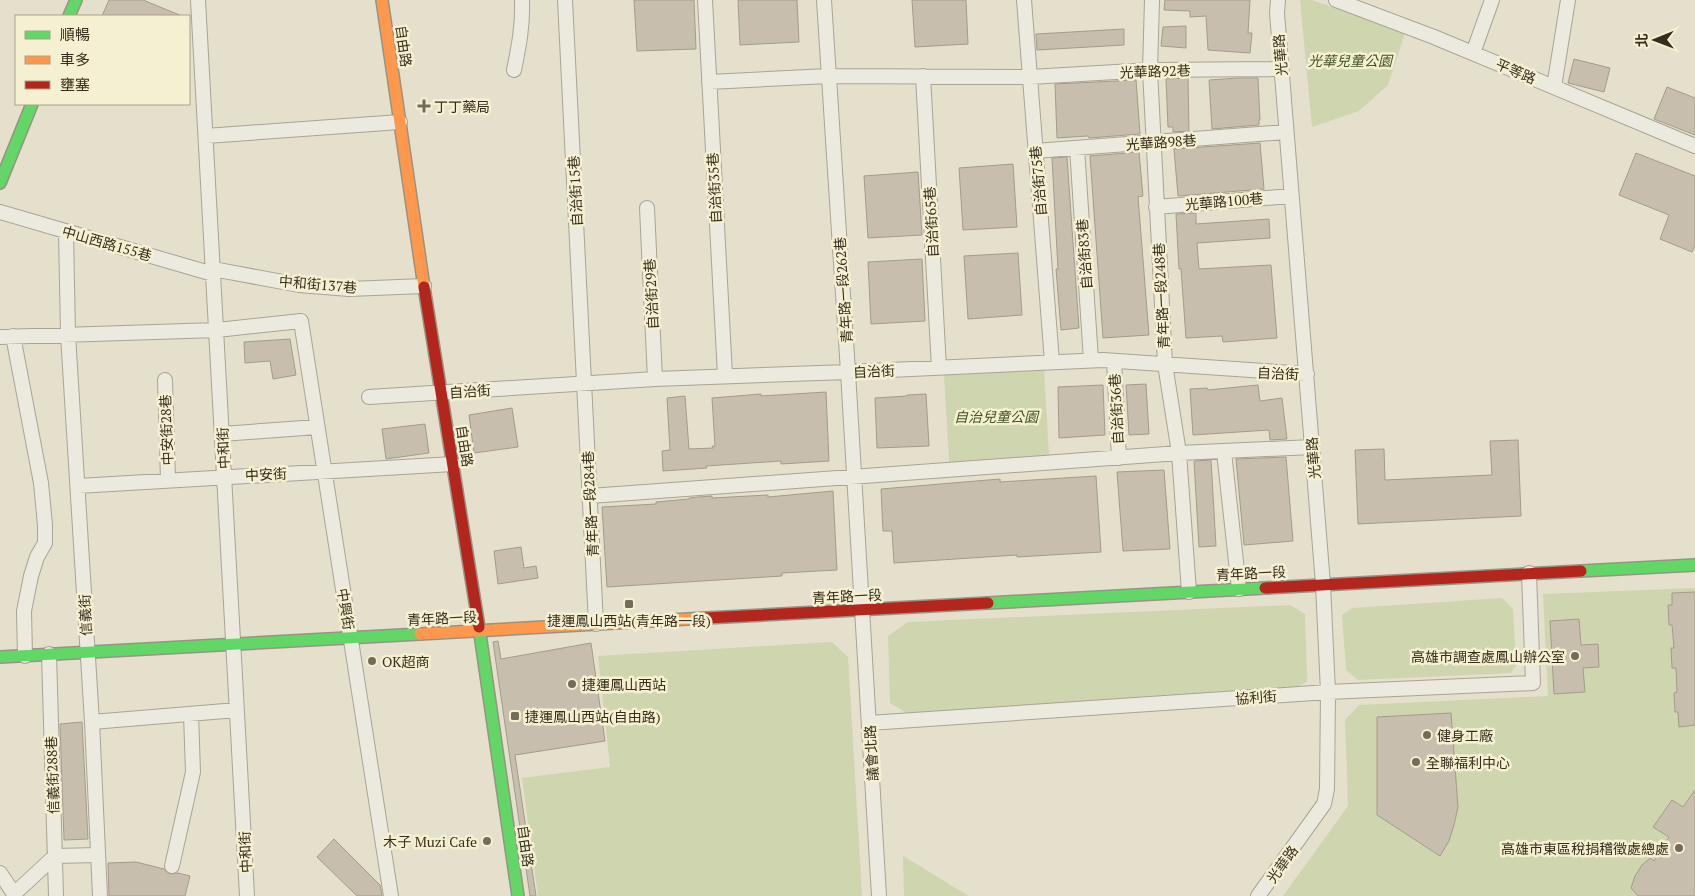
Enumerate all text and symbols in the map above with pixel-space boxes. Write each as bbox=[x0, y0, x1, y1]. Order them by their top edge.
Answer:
legend bbox=[15, 15, 190, 105]
north arrow bbox=[1630, 15, 1680, 65]
text: 順暢 bbox=[60, 24, 90, 44]
street label: 自由路 bbox=[392, 24, 416, 68]
street label: 光華路 bbox=[1269, 33, 1291, 77]
text: 北 bbox=[1632, 33, 1651, 47]
text: 車多 bbox=[60, 49, 90, 69]
park label: 光華兒童公園 bbox=[1308, 51, 1394, 70]
street label: 平等路 bbox=[1493, 54, 1539, 88]
street label: 光華路92巷 bbox=[1119, 60, 1191, 82]
text: 壅塞 bbox=[60, 74, 90, 94]
place label: 丁丁藥局 bbox=[434, 97, 490, 116]
marker: 丁丁藥局 bbox=[418, 100, 430, 112]
street label: 光華路98巷 bbox=[1125, 130, 1197, 154]
street label: 自治街75巷 bbox=[1025, 145, 1051, 217]
street label: 自治街35巷 bbox=[703, 152, 725, 224]
street label: 自治街15巷 bbox=[564, 155, 586, 227]
street label: 自治街65巷 bbox=[920, 186, 942, 258]
street label: 光華路100巷 bbox=[1184, 188, 1264, 214]
street label: 自治街83巷 bbox=[1072, 218, 1096, 290]
street label: 中山西路155巷 bbox=[60, 221, 154, 265]
street label: 青年路一段262巷 bbox=[830, 236, 856, 344]
street label: 青年路一段248巷 bbox=[1149, 242, 1173, 350]
street label: 自治街29巷 bbox=[640, 258, 662, 330]
street label: 中和街137巷 bbox=[278, 271, 358, 297]
street label: 自治街 bbox=[853, 360, 895, 382]
street label: 自治街 bbox=[1257, 362, 1299, 384]
street label: 自治街36巷 bbox=[1105, 373, 1127, 445]
street label: 自治街 bbox=[448, 380, 492, 402]
street label: 中安街28巷 bbox=[155, 394, 177, 466]
park label: 自治兒童公園 bbox=[954, 407, 1040, 426]
street label: 自由路 bbox=[452, 424, 478, 468]
street label: 中和街 bbox=[212, 427, 234, 469]
street label: 光華路 bbox=[1302, 436, 1324, 480]
street label: 青年路一段284巷 bbox=[578, 450, 602, 558]
street label: 中安街 bbox=[245, 463, 287, 485]
street label: 青年路一段 bbox=[1216, 562, 1286, 584]
street label: 青年路一段 bbox=[812, 585, 882, 607]
street label: 中興街 bbox=[333, 587, 359, 631]
street label: 信義街 bbox=[74, 594, 96, 636]
marker: 捷運鳳山西站(青年路一段) bbox=[623, 598, 635, 610]
street label: 青年路一段 bbox=[407, 607, 477, 629]
place label: 捷運鳳山西站(青年路一段) bbox=[547, 611, 711, 630]
place label: 高雄市調查處鳳山辦公室 bbox=[1411, 647, 1565, 666]
marker: 高雄市調查處鳳山辦公室 bbox=[1569, 650, 1581, 662]
place label: OK超商 bbox=[382, 652, 429, 671]
marker: OK超商 bbox=[366, 655, 378, 667]
place label: 捷運鳳山西站 bbox=[582, 675, 666, 694]
marker: 捷運鳳山西站 bbox=[566, 678, 578, 690]
street label: 協利街 bbox=[1234, 686, 1278, 708]
place label: 捷運鳳山西站(自由路) bbox=[525, 707, 661, 726]
marker: 捷運鳳山西站(自由路) bbox=[509, 710, 521, 722]
street label: 議會北路 bbox=[860, 725, 882, 781]
place label: 健身工廠 bbox=[1437, 726, 1493, 745]
marker: 健身工廠 bbox=[1421, 729, 1433, 741]
street label: 信義街288巷 bbox=[41, 735, 63, 815]
place label: 全聯福利中心 bbox=[1426, 753, 1510, 772]
marker: 全聯福利中心 bbox=[1410, 756, 1422, 768]
street label: 自由路 bbox=[514, 824, 538, 868]
street label: 中和街 bbox=[234, 831, 256, 873]
place label: 木子 Muzi Cafe bbox=[383, 832, 477, 851]
marker: 木子 Muzi Cafe bbox=[481, 835, 493, 847]
place label: 高雄市東區稅捐稽徵處總處 bbox=[1501, 839, 1669, 858]
street label: 光華路 bbox=[1262, 841, 1302, 887]
marker: 高雄市東區稅捐稽徵處總處 bbox=[1673, 842, 1685, 854]

